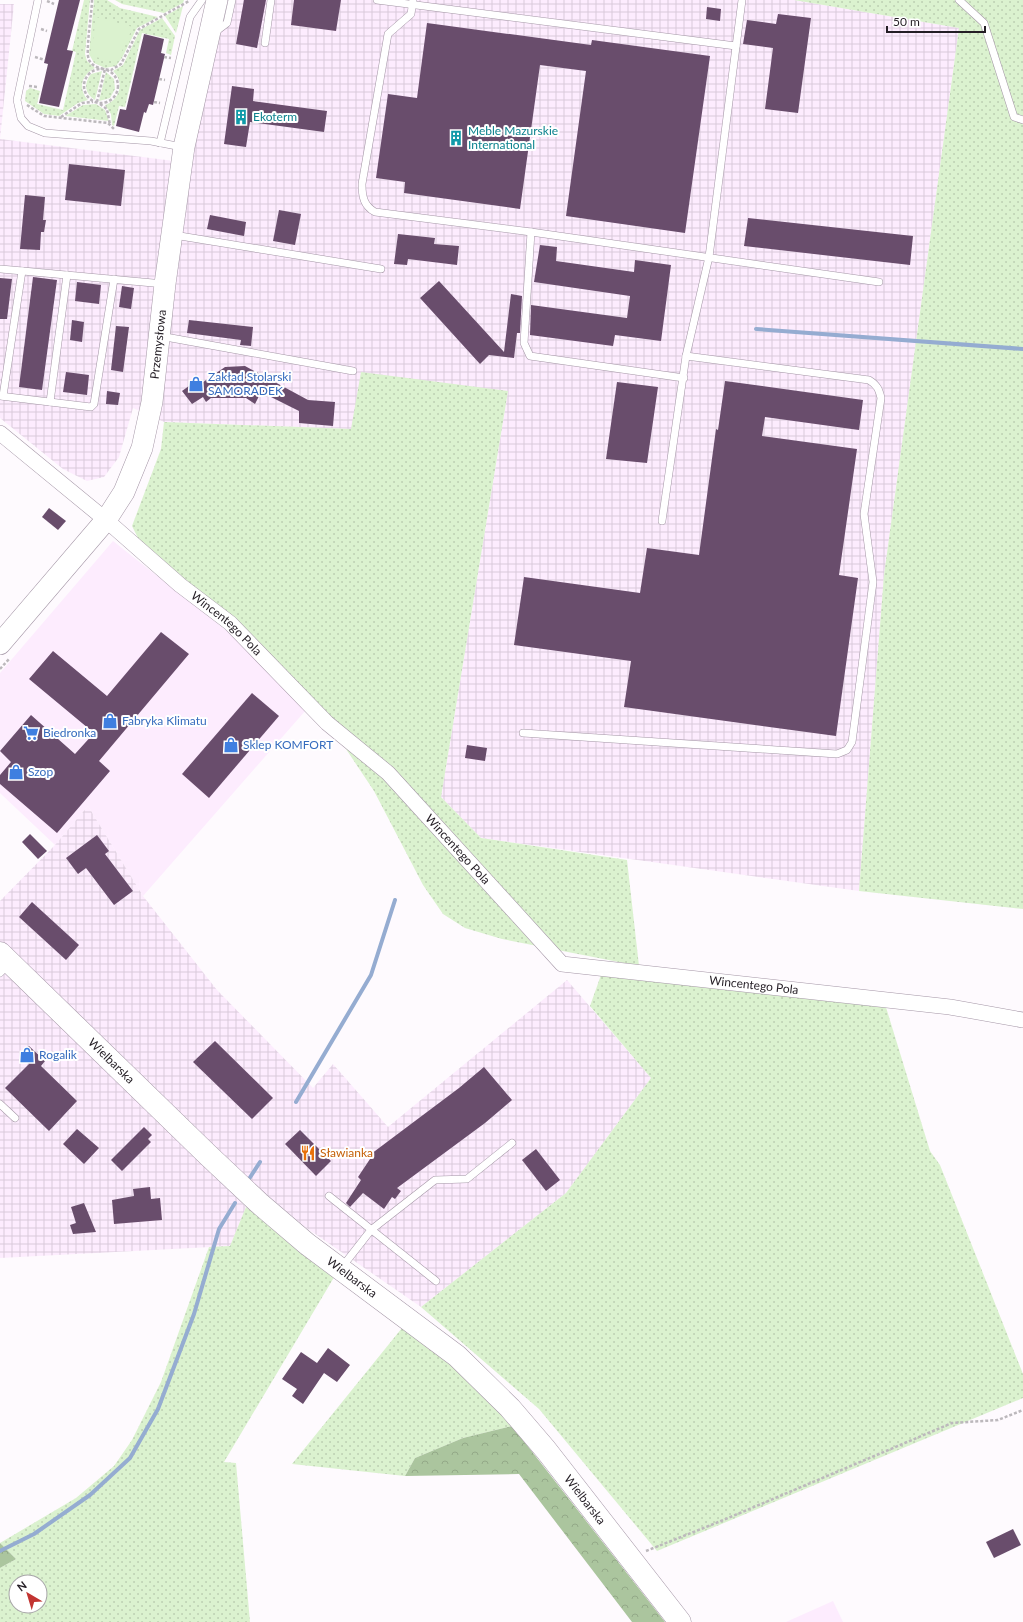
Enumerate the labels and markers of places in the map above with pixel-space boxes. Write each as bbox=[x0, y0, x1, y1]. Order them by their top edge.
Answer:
building icon: Ekoterm bbox=[232, 108, 250, 126]
place label: Ekoterm bbox=[253, 109, 297, 124]
place label: Meble Mazurskie International bbox=[468, 123, 558, 152]
building icon: Meble Mazurskie International bbox=[447, 129, 465, 147]
place label: Zakład Stolarski SAMORADEK bbox=[208, 369, 291, 398]
shop icon: Zakład Stolarski SAMORADEK bbox=[187, 375, 205, 393]
shop icon: Fabryka Klimatu bbox=[101, 712, 119, 730]
place label: Fabryka Klimatu bbox=[122, 713, 207, 728]
supermarket icon: Biedronka bbox=[22, 724, 40, 742]
place label: Biedronka bbox=[43, 725, 96, 740]
shop icon: Sklep KOMFORT bbox=[222, 736, 240, 754]
place label: Sklep KOMFORT bbox=[243, 737, 333, 752]
shop icon: Szop bbox=[7, 763, 25, 781]
place label: Szop bbox=[28, 764, 53, 779]
shop icon: Rogalik bbox=[18, 1046, 36, 1064]
place label: Rogalik bbox=[39, 1047, 78, 1062]
restaurant icon: Sławianka bbox=[299, 1144, 317, 1162]
place label: Sławianka bbox=[320, 1145, 373, 1160]

